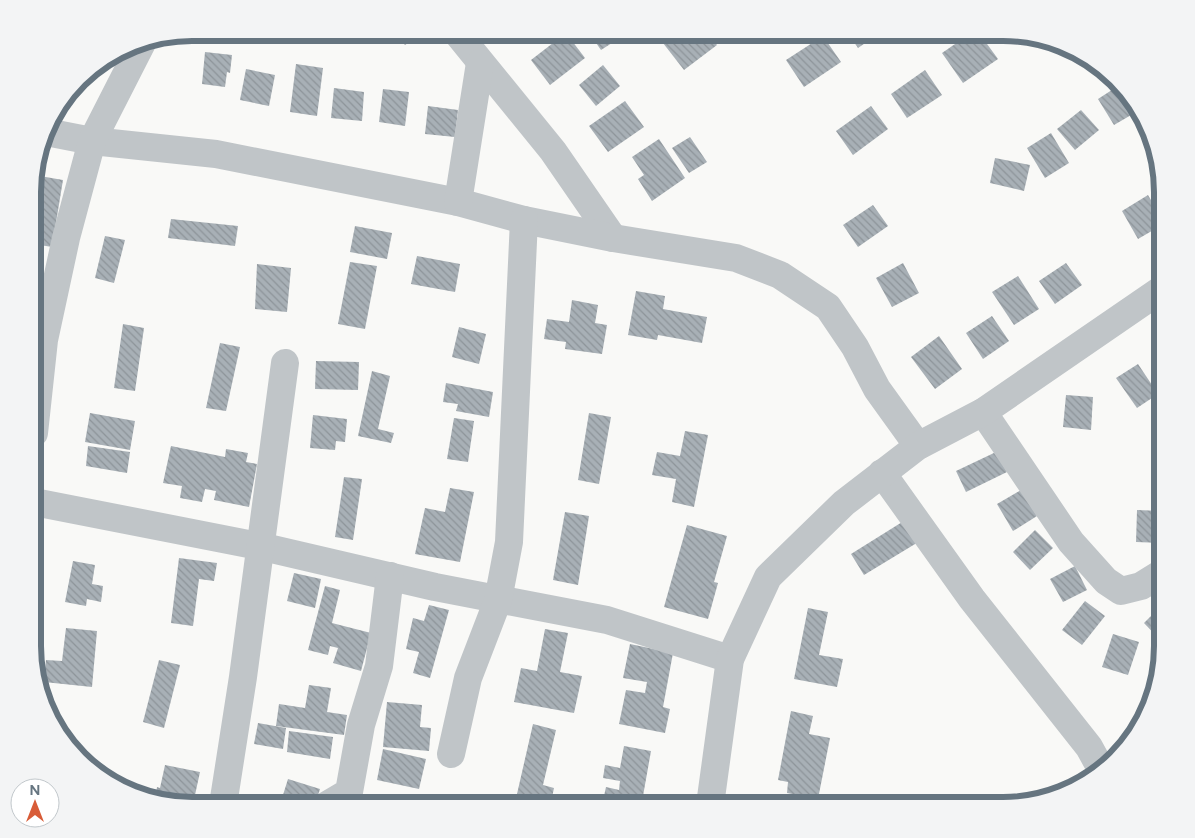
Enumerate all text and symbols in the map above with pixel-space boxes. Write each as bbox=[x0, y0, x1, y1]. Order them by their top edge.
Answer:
north arrow bbox=[10, 778, 60, 828]
text: N bbox=[30, 782, 40, 799]

